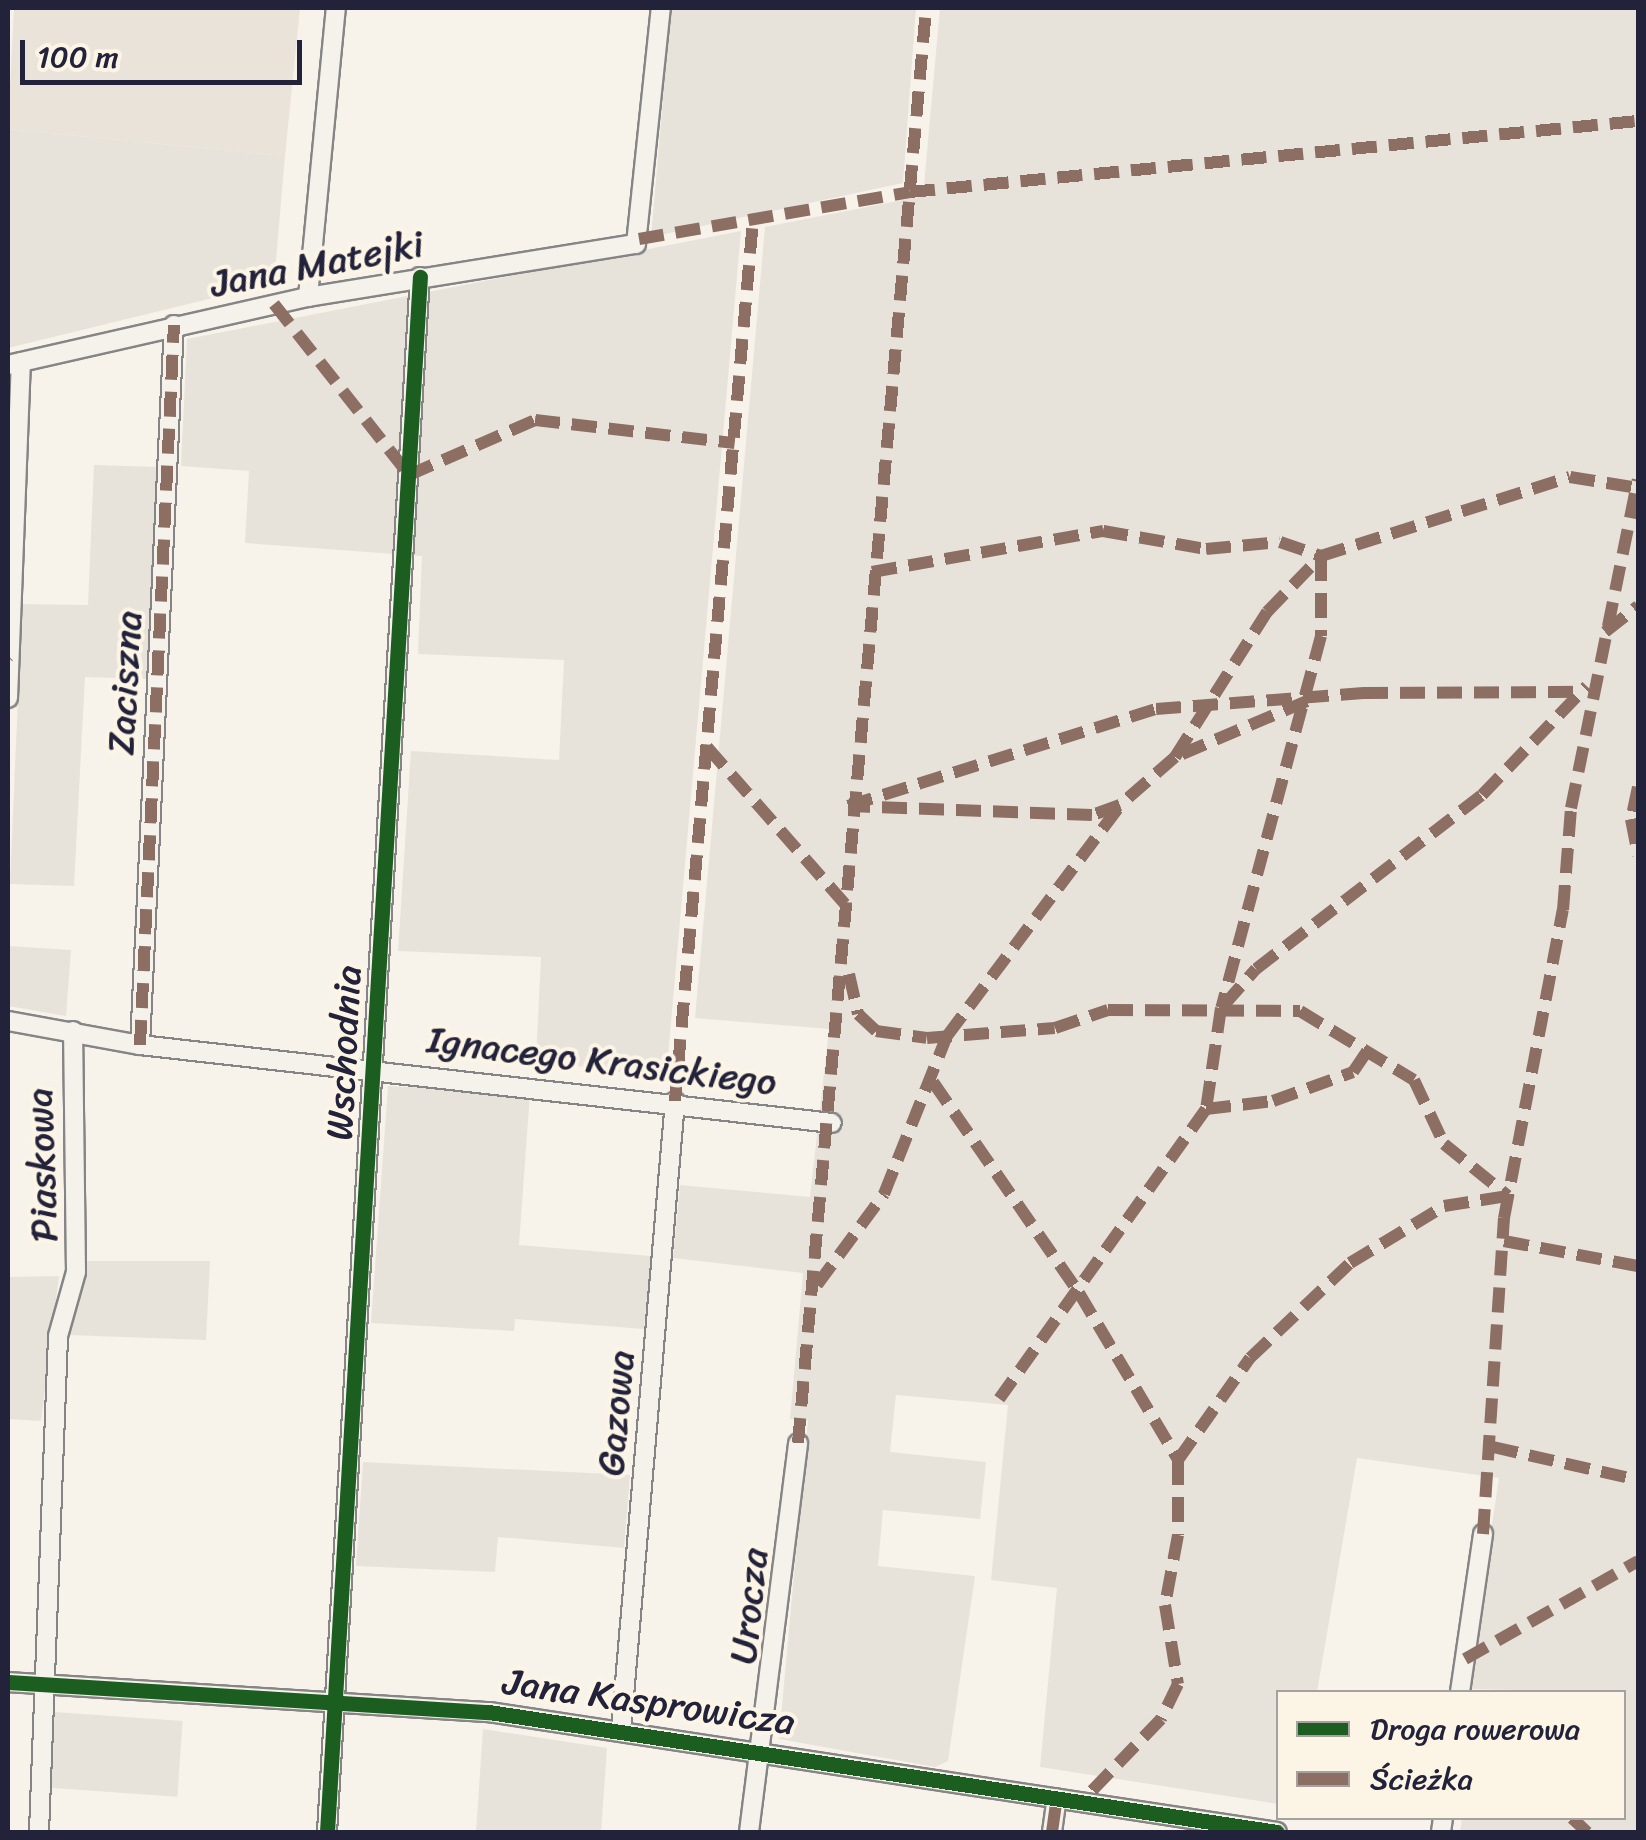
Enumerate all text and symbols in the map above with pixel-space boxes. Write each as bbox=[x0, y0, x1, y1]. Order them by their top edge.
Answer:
scale bar bbox=[25, 20, 308, 82]
text: 100 m bbox=[37, 30, 119, 84]
street label: Jana Matejki bbox=[207, 221, 427, 307]
street label: Zaciszna bbox=[98, 610, 152, 756]
street label: Wschodnia bbox=[317, 964, 371, 1142]
street label: Ignacego Krasickiego bbox=[424, 1017, 780, 1105]
street label: Piaskowa bbox=[17, 1087, 67, 1243]
street label: Gazowa bbox=[588, 1349, 644, 1477]
street label: Urocza bbox=[720, 1546, 778, 1666]
street label: Jana Kasprowicza bbox=[500, 1659, 798, 1745]
legend bbox=[1276, 1690, 1626, 1820]
text: Droga rowerowa bbox=[1370, 1702, 1580, 1756]
text: Ścieżka bbox=[1370, 1752, 1473, 1806]

